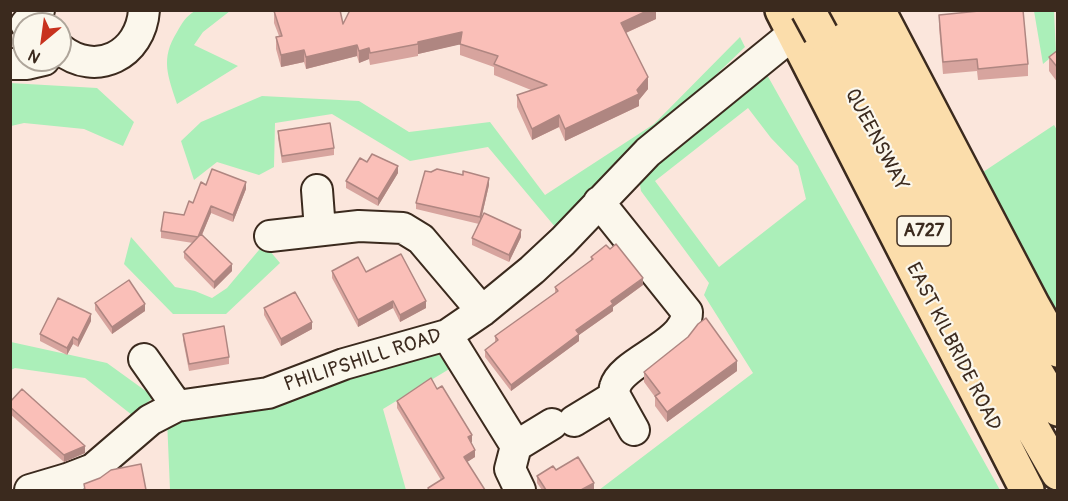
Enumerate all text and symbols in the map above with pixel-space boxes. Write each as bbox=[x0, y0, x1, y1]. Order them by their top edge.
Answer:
north arrow bbox=[12, 12, 72, 72]
text: N bbox=[25, 45, 44, 67]
street label: QUEENSWAY bbox=[839, 85, 913, 195]
road number: A727 bbox=[897, 216, 951, 246]
street label: EAST KILBRIDE ROAD bbox=[900, 259, 1006, 435]
street label: PHILIPSHILL ROAD bbox=[281, 324, 445, 398]

